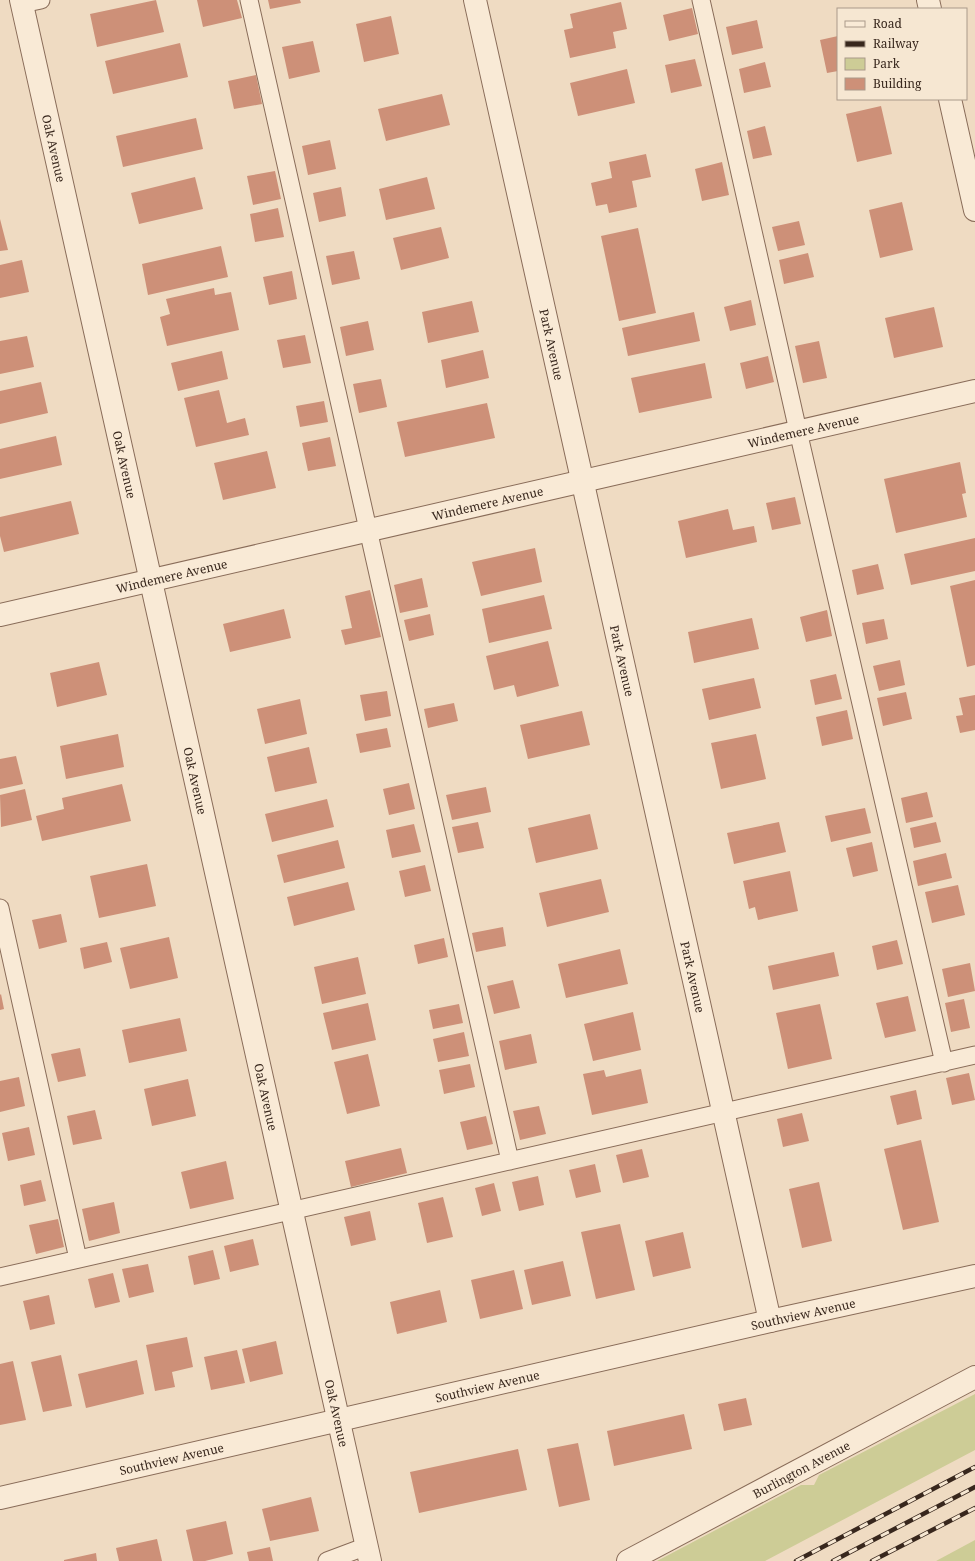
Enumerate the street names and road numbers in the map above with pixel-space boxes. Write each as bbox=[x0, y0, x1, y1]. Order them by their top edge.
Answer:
street label: Oak Avenue bbox=[38, 113, 70, 184]
street label: Park Avenue bbox=[536, 307, 568, 382]
street label: Windemere Avenue bbox=[746, 409, 860, 452]
street label: Oak Avenue bbox=[109, 429, 141, 500]
street label: Windemere Avenue bbox=[430, 482, 545, 524]
street label: Windemere Avenue bbox=[114, 555, 229, 597]
street label: Park Avenue bbox=[606, 623, 639, 698]
street label: Oak Avenue bbox=[180, 745, 211, 816]
street label: Park Avenue bbox=[677, 940, 709, 1014]
street label: Oak Avenue bbox=[250, 1062, 282, 1132]
street label: Southview Avenue bbox=[749, 1294, 857, 1334]
street label: Southview Avenue bbox=[433, 1366, 541, 1406]
street label: Oak Avenue bbox=[321, 1378, 353, 1449]
street label: Burlington Avenue bbox=[750, 1436, 853, 1502]
street label: Southview Avenue bbox=[118, 1438, 225, 1479]

